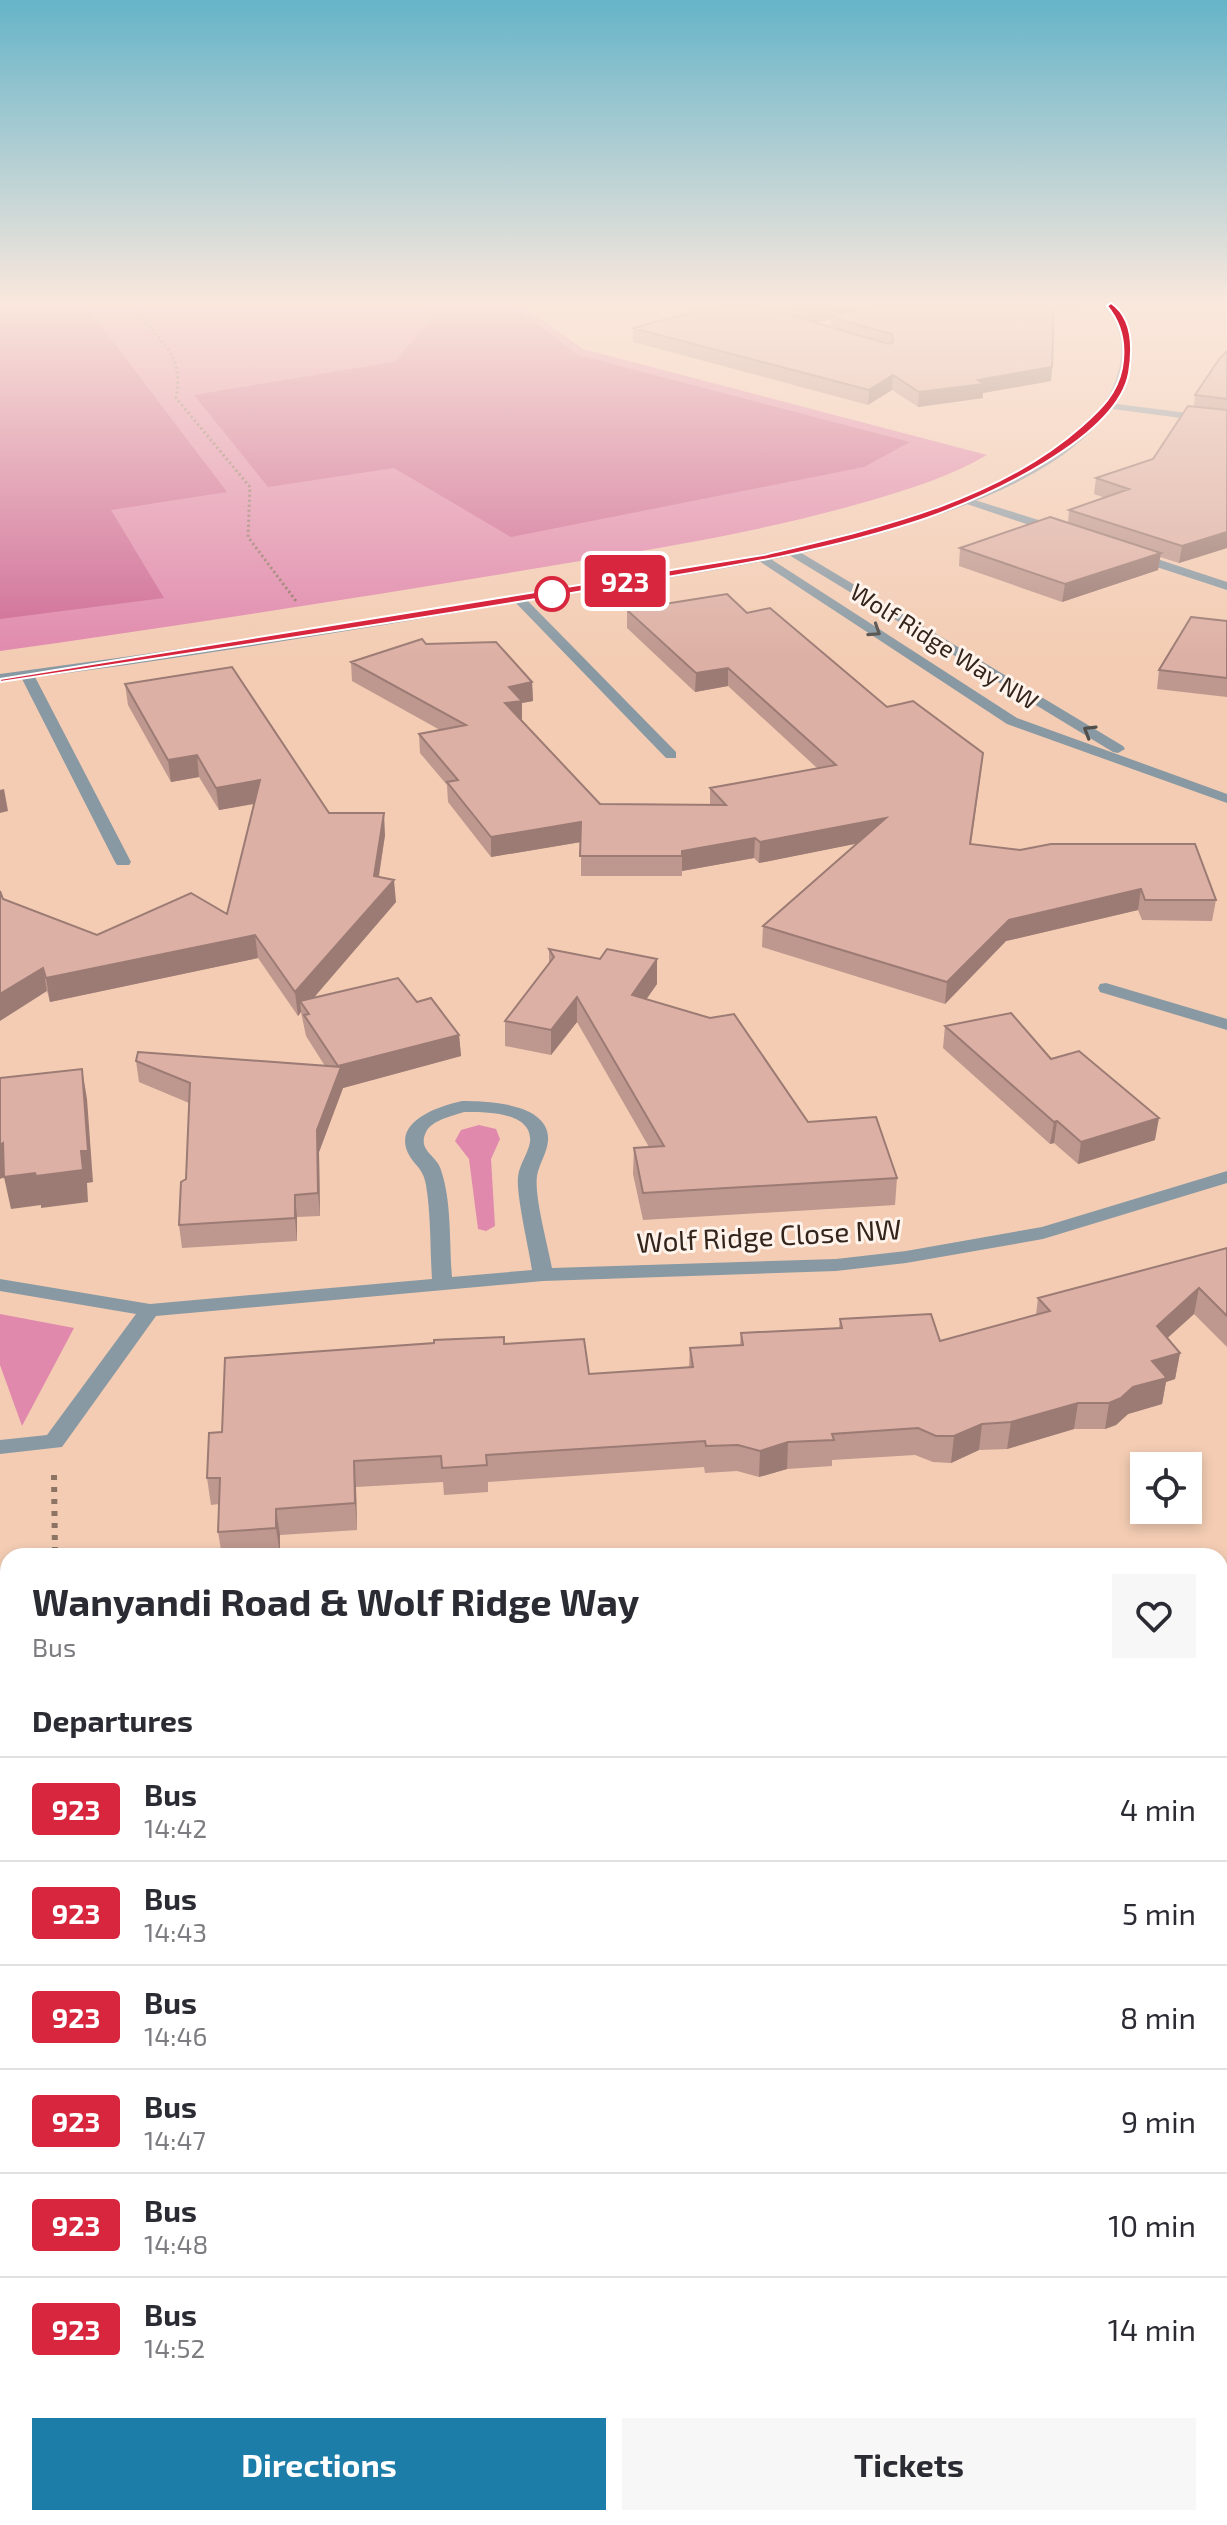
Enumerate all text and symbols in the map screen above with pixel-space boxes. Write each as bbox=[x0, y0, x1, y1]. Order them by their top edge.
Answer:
line badge: 923 bbox=[579, 555, 671, 607]
text: 923 bbox=[601, 564, 649, 598]
street label: Wolf Ridge Way NW bbox=[846, 576, 1044, 715]
unlabelled marker bbox=[535, 577, 569, 611]
one-way arrow bbox=[866, 621, 880, 636]
one-way arrow bbox=[1083, 726, 1098, 741]
street label: Wolf Ridge Close NW bbox=[635, 1211, 902, 1259]
map controls bbox=[1130, 1452, 1202, 1524]
button: locate bbox=[1130, 1452, 1202, 1524]
button: heart bbox=[1112, 1574, 1196, 1658]
text: Wanyandi Road & Wolf Ridge Way bbox=[32, 1578, 639, 1624]
text: Bus bbox=[32, 1631, 76, 1662]
text: Departures bbox=[32, 1702, 193, 1738]
text: Bus bbox=[144, 1776, 197, 1812]
text: 4 min bbox=[1120, 1791, 1196, 1827]
text: 923 bbox=[52, 1792, 100, 1826]
text: 14:42 bbox=[144, 1812, 207, 1843]
text: Bus bbox=[144, 1880, 197, 1916]
text: 5 min bbox=[1122, 1895, 1196, 1931]
text: 923 bbox=[52, 1896, 100, 1930]
text: 14:43 bbox=[144, 1916, 207, 1947]
text: Bus bbox=[144, 1984, 197, 2020]
text: 8 min bbox=[1120, 1999, 1196, 2035]
text: 923 bbox=[52, 2000, 100, 2034]
text: 14:46 bbox=[144, 2020, 207, 2051]
text: Bus bbox=[144, 2088, 197, 2124]
text: 9 min bbox=[1121, 2103, 1196, 2139]
text: 923 bbox=[52, 2104, 100, 2138]
text: 14:47 bbox=[144, 2124, 206, 2155]
text: Bus bbox=[144, 2192, 197, 2228]
text: 10 min bbox=[1108, 2207, 1196, 2243]
text: 923 bbox=[52, 2208, 100, 2242]
text: 14:48 bbox=[144, 2228, 208, 2259]
text: Bus bbox=[144, 2296, 197, 2332]
text: 14 min bbox=[1108, 2311, 1196, 2347]
text: 923 bbox=[52, 2312, 100, 2346]
text: 14:52 bbox=[144, 2332, 205, 2363]
button: Directions bbox=[32, 2418, 606, 2510]
button: Tickets bbox=[622, 2418, 1196, 2510]

